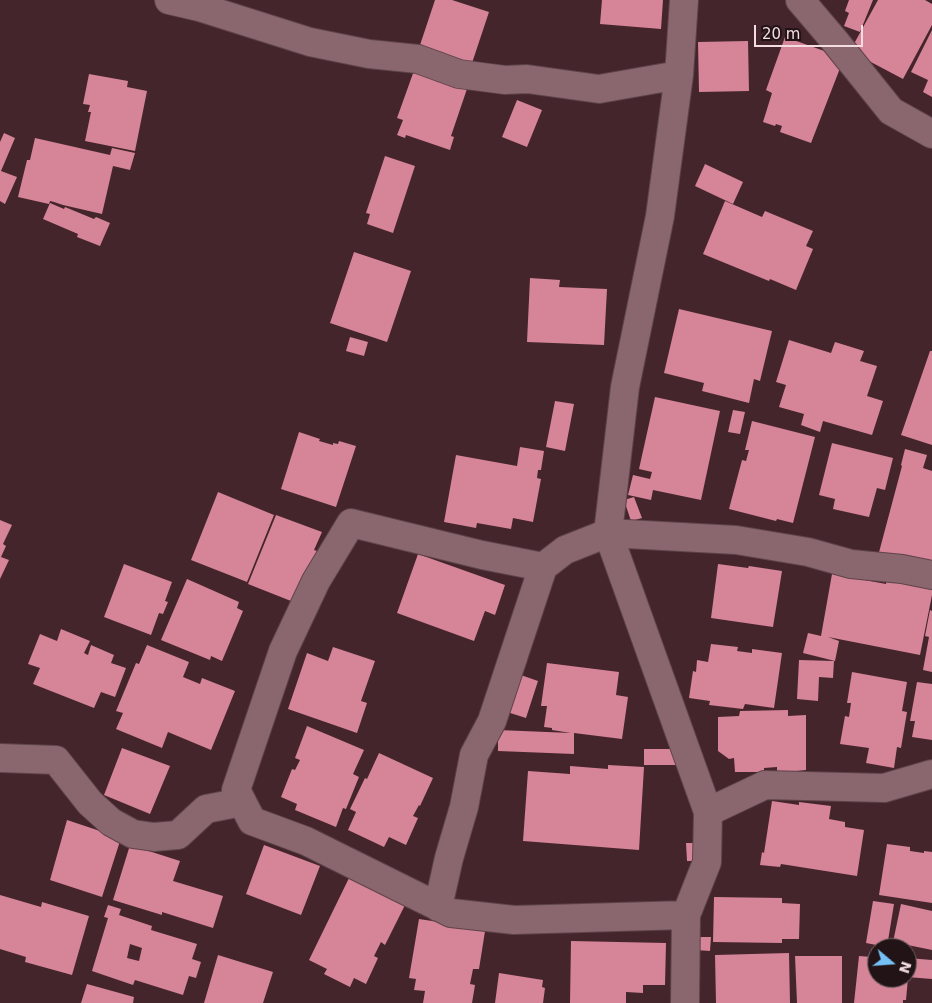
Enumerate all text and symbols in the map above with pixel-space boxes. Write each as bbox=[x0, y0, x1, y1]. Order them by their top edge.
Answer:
scale bar bbox=[757, 15, 866, 47]
text: 20 m bbox=[762, 25, 800, 43]
north arrow bbox=[867, 938, 917, 988]
text: N bbox=[896, 959, 915, 975]

